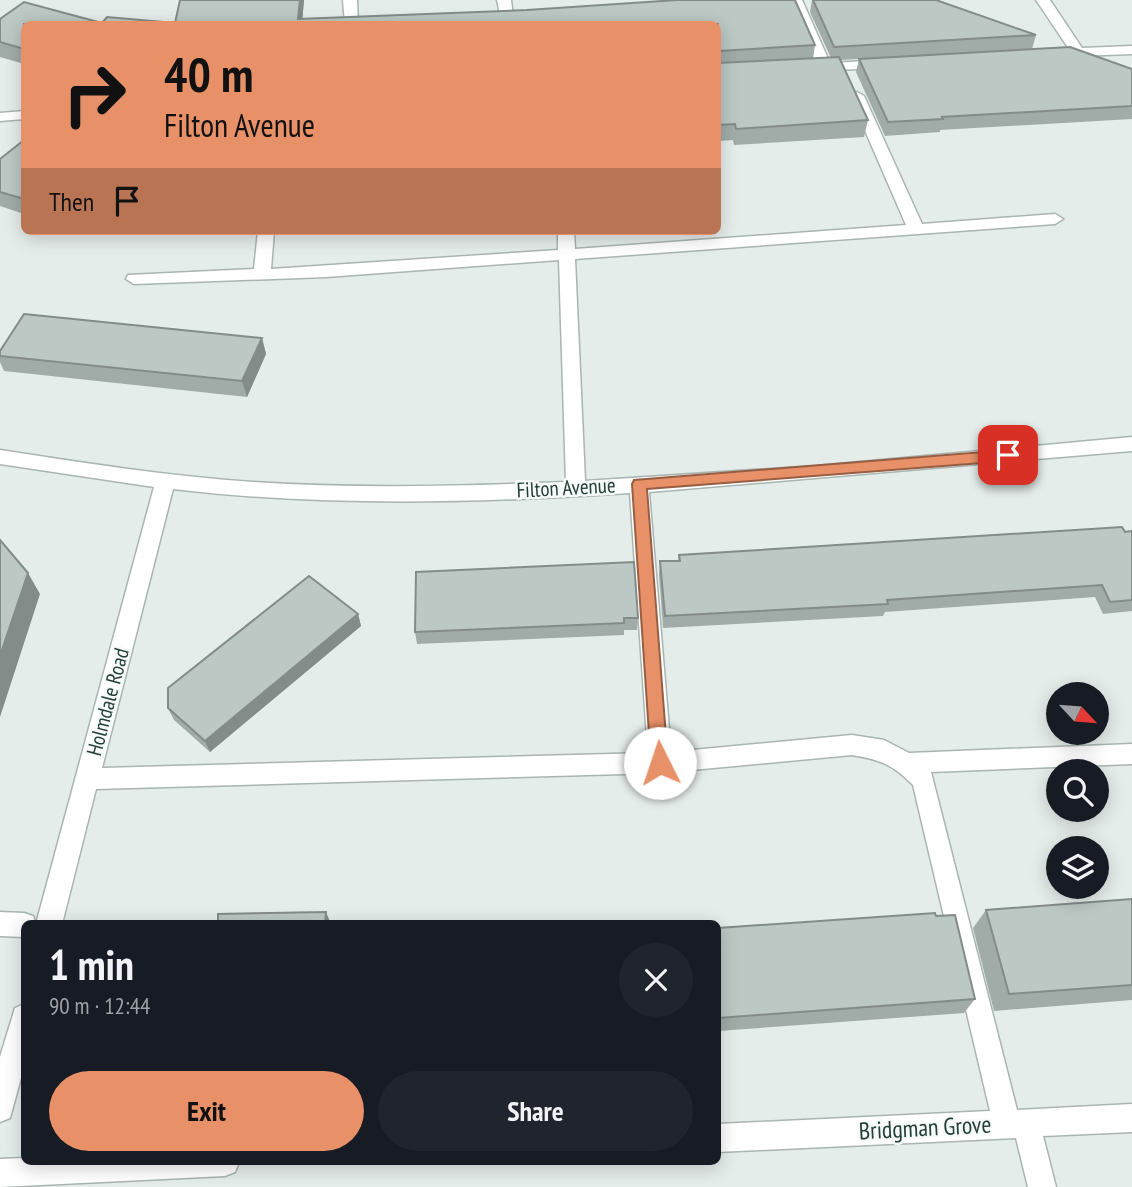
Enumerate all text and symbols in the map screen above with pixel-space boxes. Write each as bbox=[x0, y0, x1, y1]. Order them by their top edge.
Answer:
text: 40 m bbox=[164, 42, 253, 106]
icon: right bbox=[49, 49, 140, 140]
text: Filton Avenue bbox=[164, 104, 315, 146]
icon: arrive bbox=[108, 182, 146, 220]
text: Then bbox=[49, 185, 94, 218]
pin bbox=[978, 425, 1038, 485]
icon: arrive bbox=[989, 436, 1027, 474]
street label: Filton Avenue bbox=[516, 471, 616, 504]
street label: Holmdale Road bbox=[80, 645, 135, 759]
north arrow bbox=[1046, 682, 1110, 746]
map controls bbox=[1046, 682, 1109, 899]
position arrow bbox=[623, 726, 697, 800]
button: search bbox=[1046, 759, 1109, 822]
button: layers bbox=[1046, 836, 1109, 899]
text: 1 min bbox=[49, 937, 134, 992]
button: close bbox=[619, 943, 693, 1017]
text: 90 m · 12:44 bbox=[49, 991, 150, 1020]
button: Exit bbox=[49, 1071, 364, 1151]
button: Share bbox=[378, 1071, 693, 1151]
street label: Bridgman Grove bbox=[858, 1109, 992, 1146]

